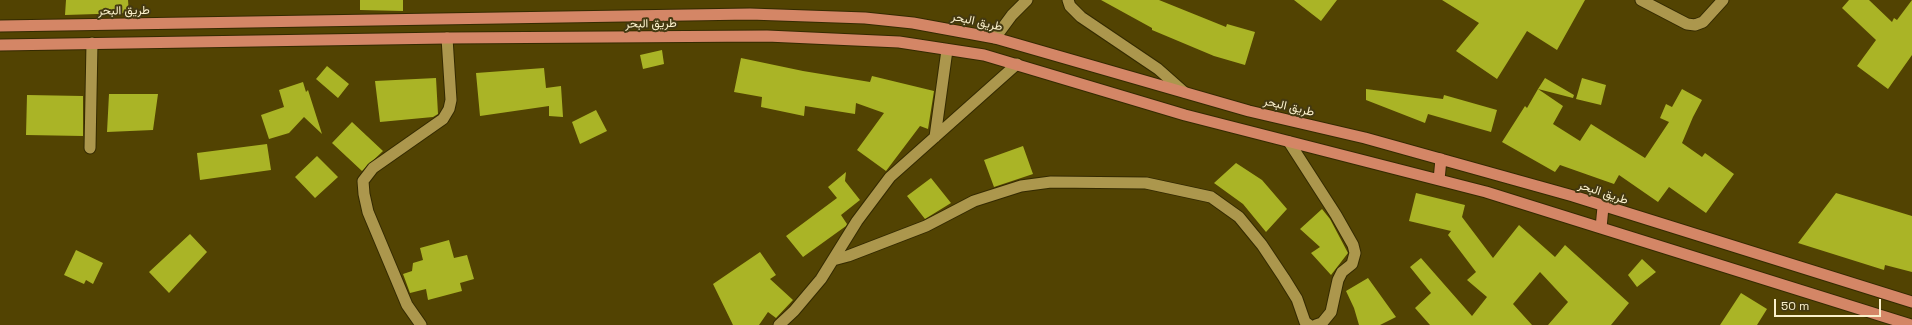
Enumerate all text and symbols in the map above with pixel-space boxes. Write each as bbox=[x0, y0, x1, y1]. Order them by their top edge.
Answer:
street label: طريق البحر bbox=[98, 3, 150, 19]
street label: طريق البحر bbox=[950, 10, 1004, 34]
street label: طريق البحر bbox=[625, 16, 677, 32]
street label: طريق البحر bbox=[1262, 94, 1316, 120]
street label: طريق البحر bbox=[1576, 178, 1630, 208]
scale bar bbox=[1776, 291, 1883, 317]
text: 50 m bbox=[1781, 298, 1809, 314]

